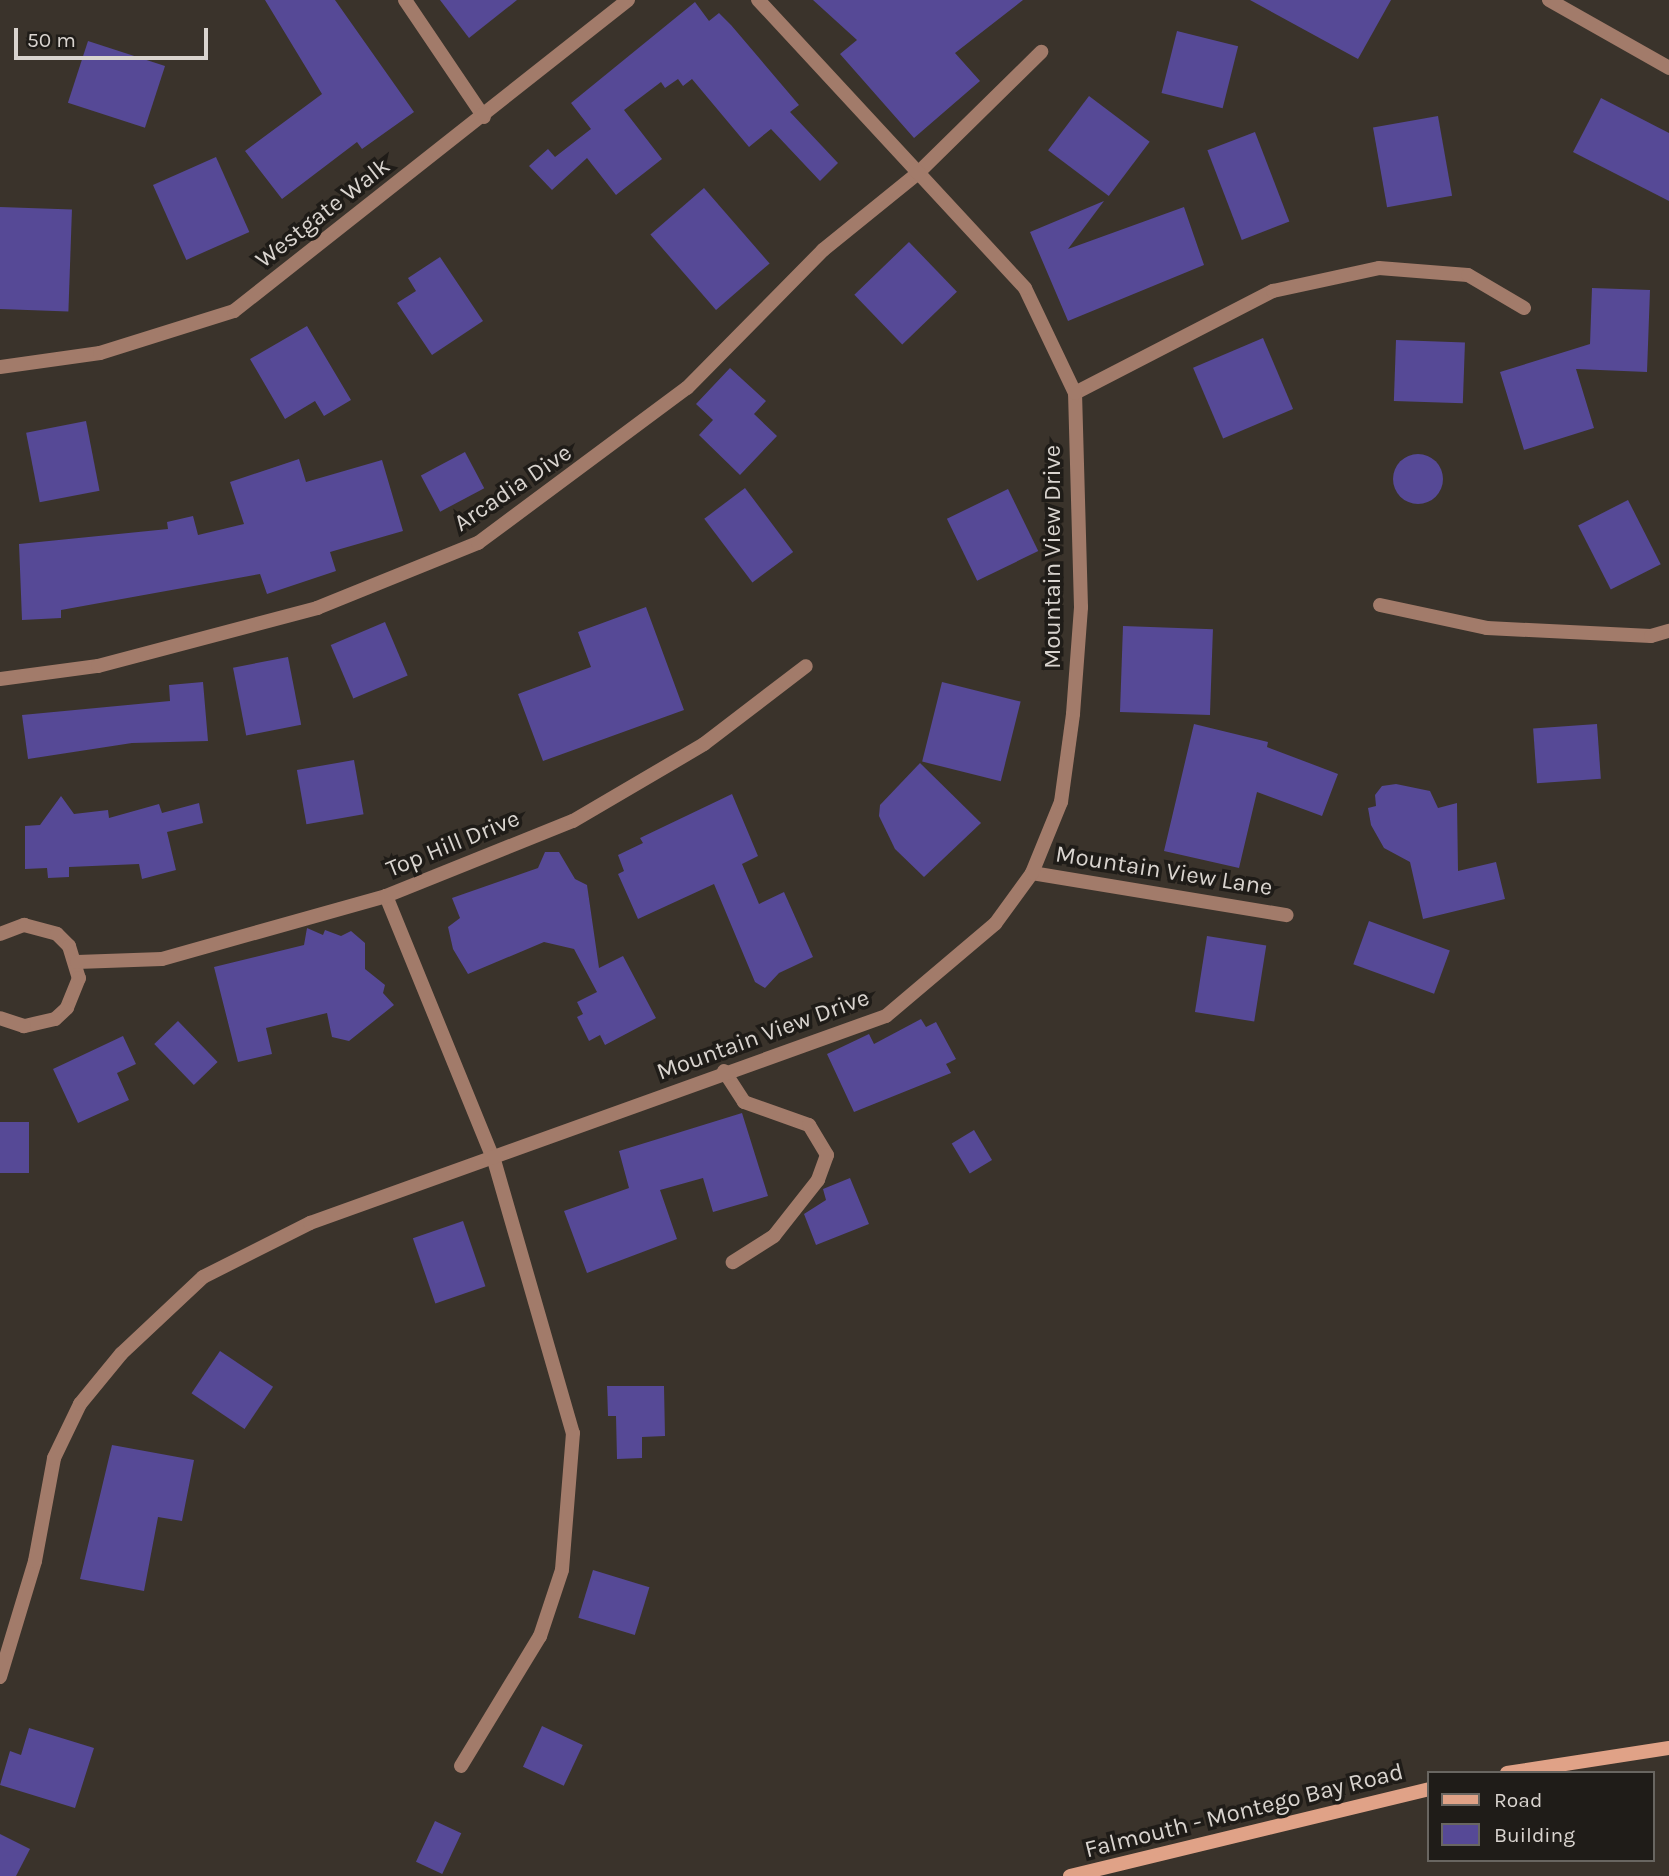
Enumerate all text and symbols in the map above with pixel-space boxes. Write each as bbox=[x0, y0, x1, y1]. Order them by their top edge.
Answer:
scale bar bbox=[18, 14, 212, 58]
text: 50 m bbox=[27, 28, 76, 52]
street label: Westgate Walk bbox=[250, 152, 396, 274]
street label: Arcadia Dive bbox=[449, 438, 577, 538]
street label: Mountain View Drive bbox=[1039, 445, 1067, 669]
street label: Top Hill Drive bbox=[382, 804, 524, 884]
street label: Mountain View Lane bbox=[1053, 840, 1275, 902]
street label: Mountain View Drive bbox=[653, 983, 873, 1087]
street label: Falmouth - Montego Bay Road bbox=[1082, 1757, 1406, 1865]
legend bbox=[1428, 1771, 1655, 1862]
text: Road bbox=[1494, 1788, 1542, 1812]
text: Building bbox=[1494, 1823, 1575, 1847]

